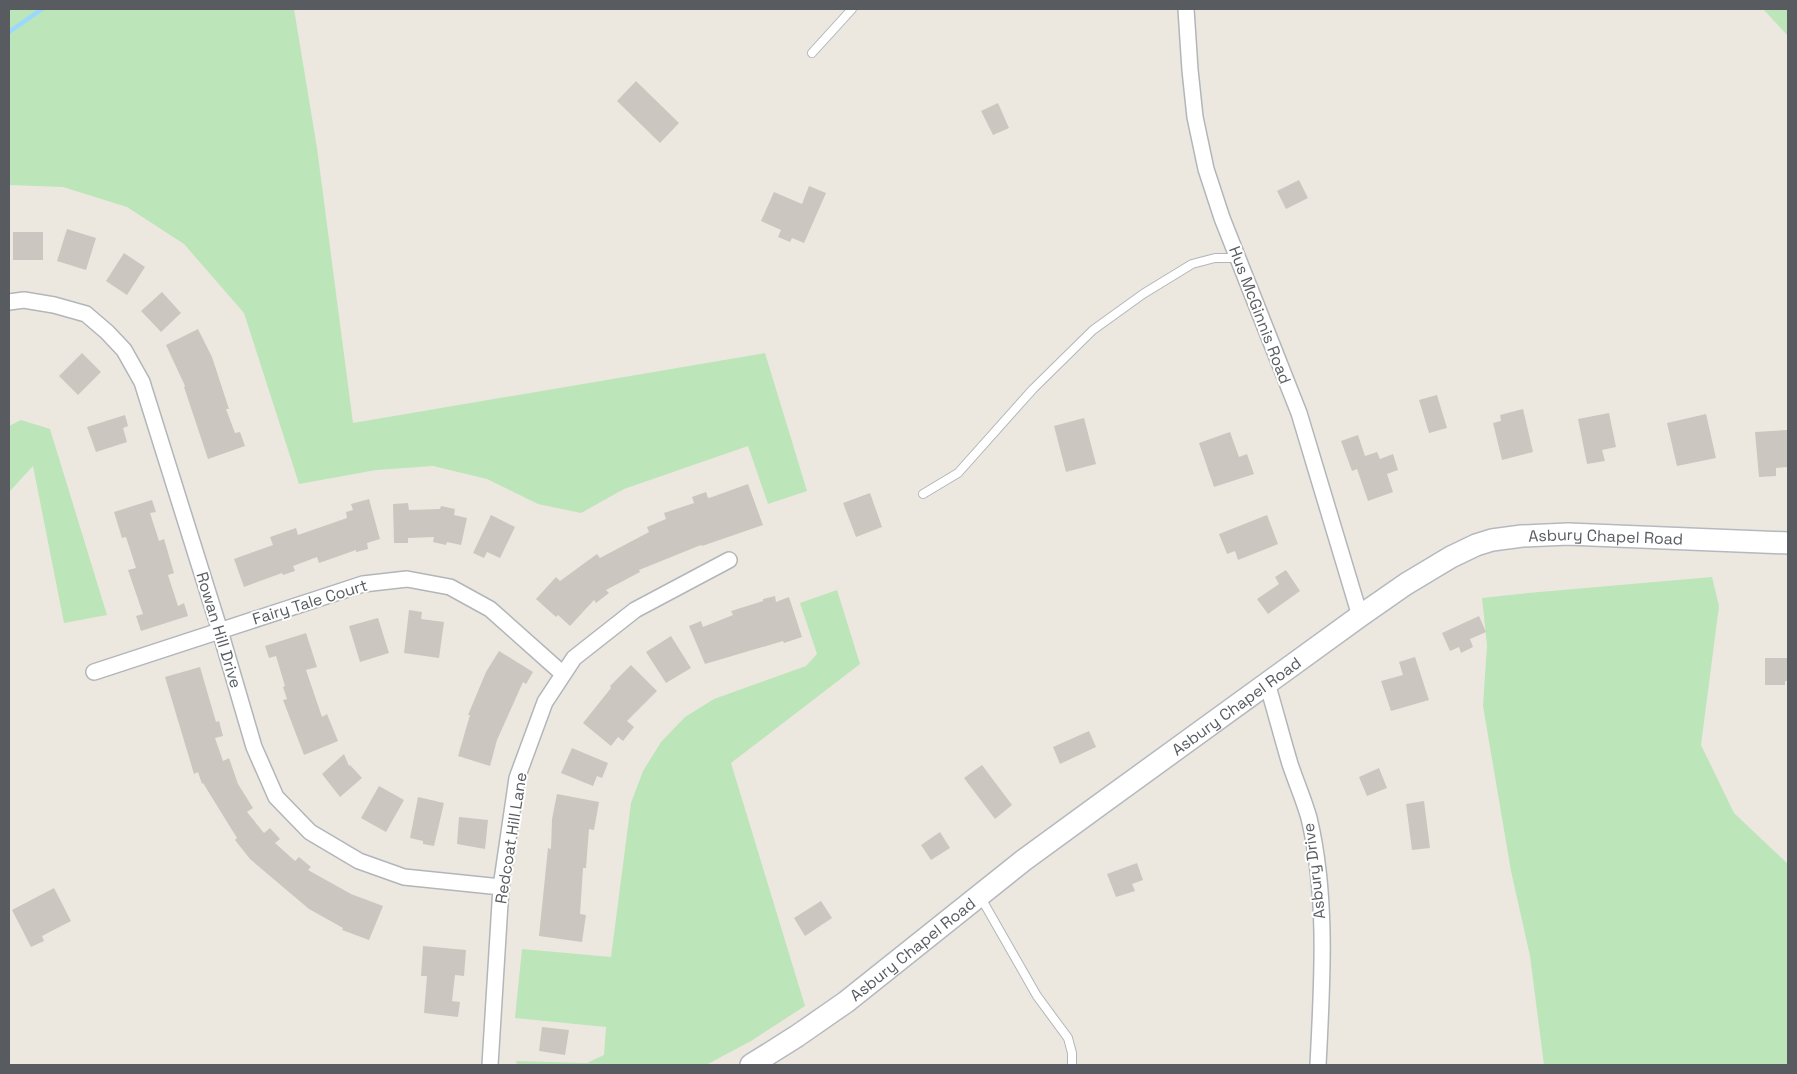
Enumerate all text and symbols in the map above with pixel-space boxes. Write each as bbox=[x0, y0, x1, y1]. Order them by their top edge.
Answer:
street label: Hus McGinnis Road bbox=[1224, 243, 1296, 387]
street label: Asbury Chapel Road bbox=[1528, 523, 1684, 549]
street label: Rowan Hill Drive bbox=[191, 569, 247, 691]
street label: Fairy Tale Court bbox=[250, 575, 370, 629]
street label: Asbury Chapel Road bbox=[1167, 652, 1305, 760]
street label: Redcoat Hill Lane bbox=[490, 771, 532, 905]
street label: Asbury Drive bbox=[1298, 822, 1330, 920]
street label: Asbury Chapel Road bbox=[845, 892, 980, 1006]

